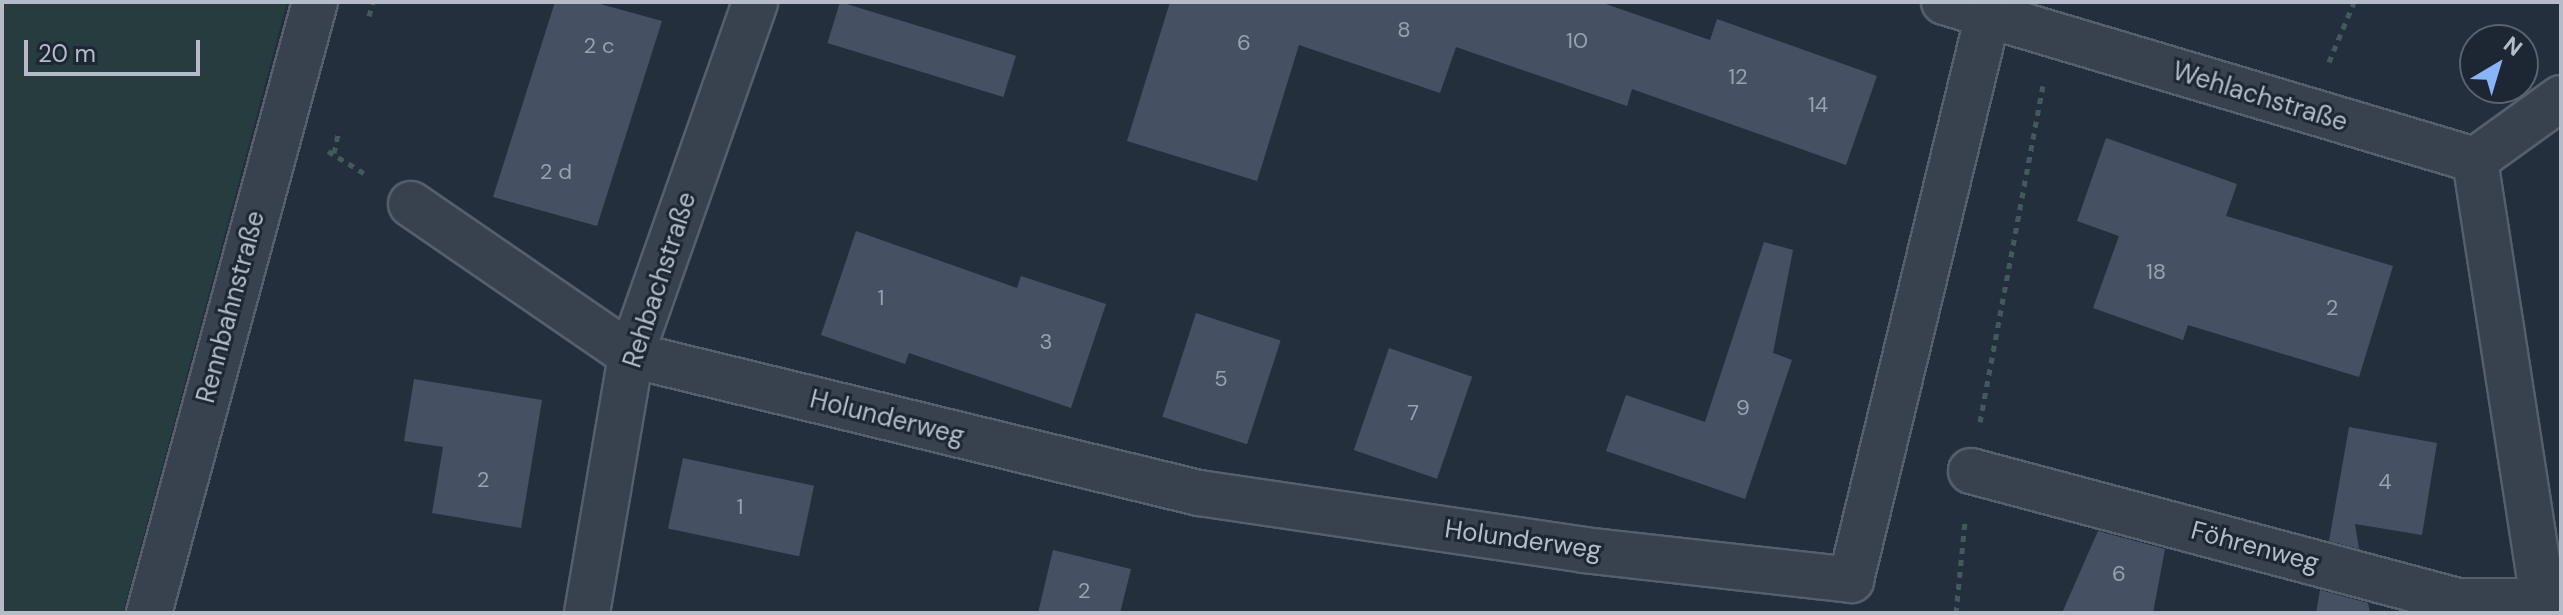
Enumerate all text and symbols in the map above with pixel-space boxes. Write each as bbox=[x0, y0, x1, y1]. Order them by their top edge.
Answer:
house number: 8 bbox=[1397, 17, 1411, 43]
scale bar bbox=[28, 24, 204, 74]
north arrow bbox=[2459, 24, 2539, 104]
house number: 10 bbox=[1566, 28, 1588, 54]
house number: 6 bbox=[1237, 30, 1251, 56]
text: N bbox=[2498, 30, 2528, 63]
house number: 2 c bbox=[583, 33, 615, 59]
text: 20 m bbox=[38, 38, 96, 69]
street label: Wehlachstraße bbox=[2169, 56, 2351, 138]
house number: 12 bbox=[1728, 64, 1748, 90]
house number: 14 bbox=[1808, 92, 1828, 118]
house number: 2 d bbox=[540, 159, 572, 185]
street label: Rehbachstraße bbox=[617, 188, 703, 372]
street label: Rennbahnstraße bbox=[190, 208, 272, 406]
house number: 18 bbox=[2146, 259, 2166, 285]
house number: 1 bbox=[878, 285, 884, 311]
house number: 2 bbox=[2326, 295, 2338, 321]
house number: 3 bbox=[1039, 329, 1053, 355]
house number: 5 bbox=[1214, 366, 1228, 392]
street label: Holunderweg bbox=[807, 384, 967, 452]
house number: 9 bbox=[1736, 395, 1750, 421]
house number: 7 bbox=[1407, 400, 1419, 426]
house number: 2 bbox=[477, 467, 489, 493]
house number: 4 bbox=[2378, 469, 2392, 495]
house number: 1 bbox=[737, 494, 743, 520]
street label: Holunderweg bbox=[1443, 514, 1603, 566]
street label: Föhrenweg bbox=[2188, 515, 2322, 579]
house number: 6 bbox=[2112, 561, 2126, 587]
house number: 2 bbox=[1078, 578, 1090, 604]

